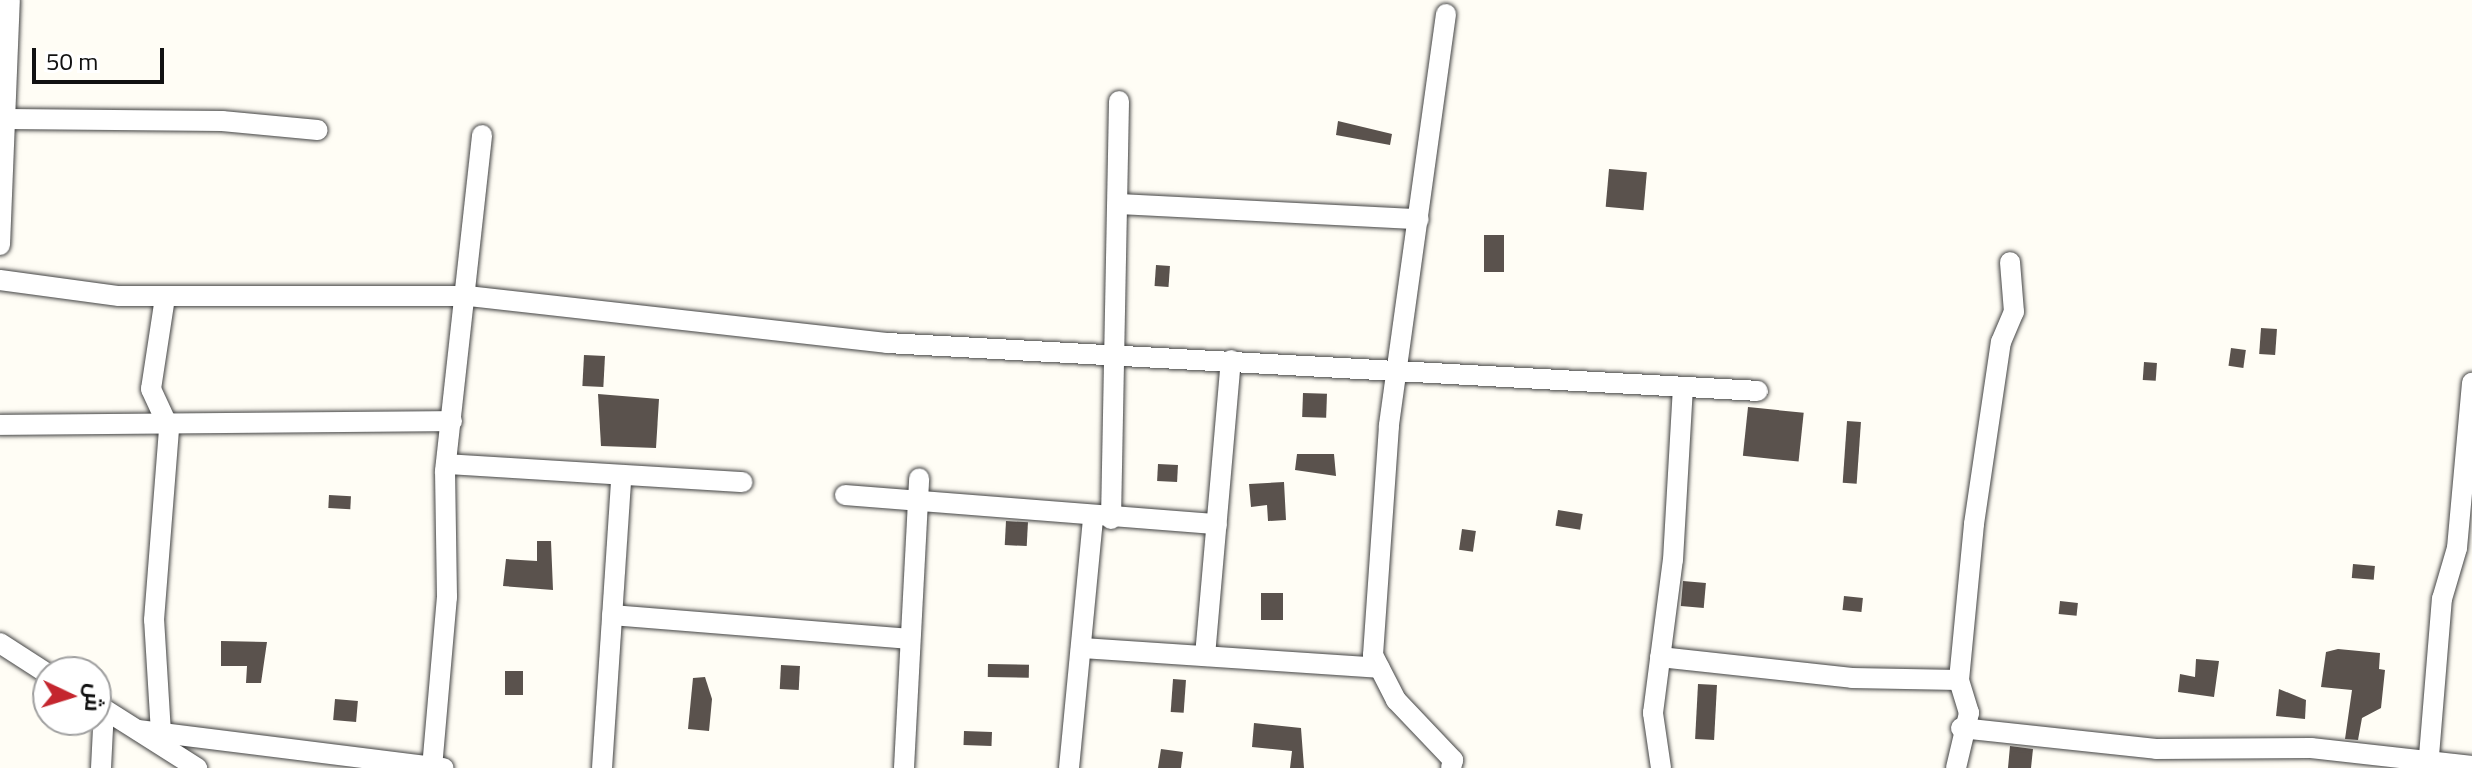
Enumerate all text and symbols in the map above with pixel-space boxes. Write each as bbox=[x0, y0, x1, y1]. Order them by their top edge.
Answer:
scale bar bbox=[36, 32, 168, 82]
text: 50 m bbox=[46, 39, 98, 84]
north arrow bbox=[32, 656, 112, 736]
text: ش bbox=[72, 682, 116, 713]

